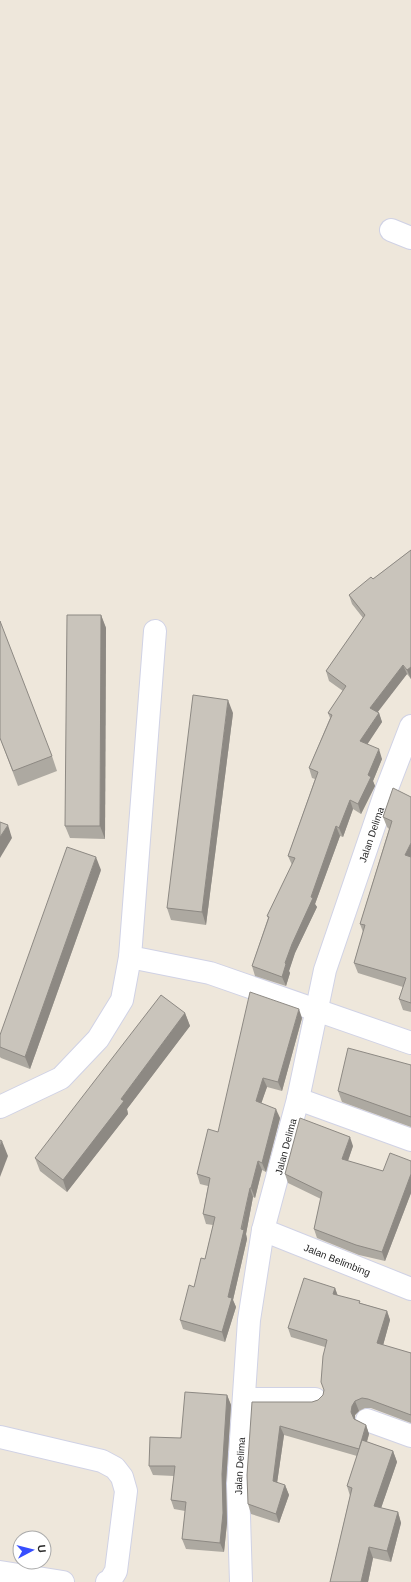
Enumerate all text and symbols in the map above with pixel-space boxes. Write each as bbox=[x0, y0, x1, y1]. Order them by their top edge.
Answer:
street label: Jalan Delima bbox=[357, 805, 386, 864]
street label: Jalan Delima bbox=[273, 1117, 299, 1176]
street label: Jalan Belimbing bbox=[302, 1242, 372, 1278]
street label: Jalan Delima bbox=[233, 1436, 247, 1495]
north arrow bbox=[12, 1530, 52, 1570]
text: U bbox=[35, 1544, 48, 1554]

